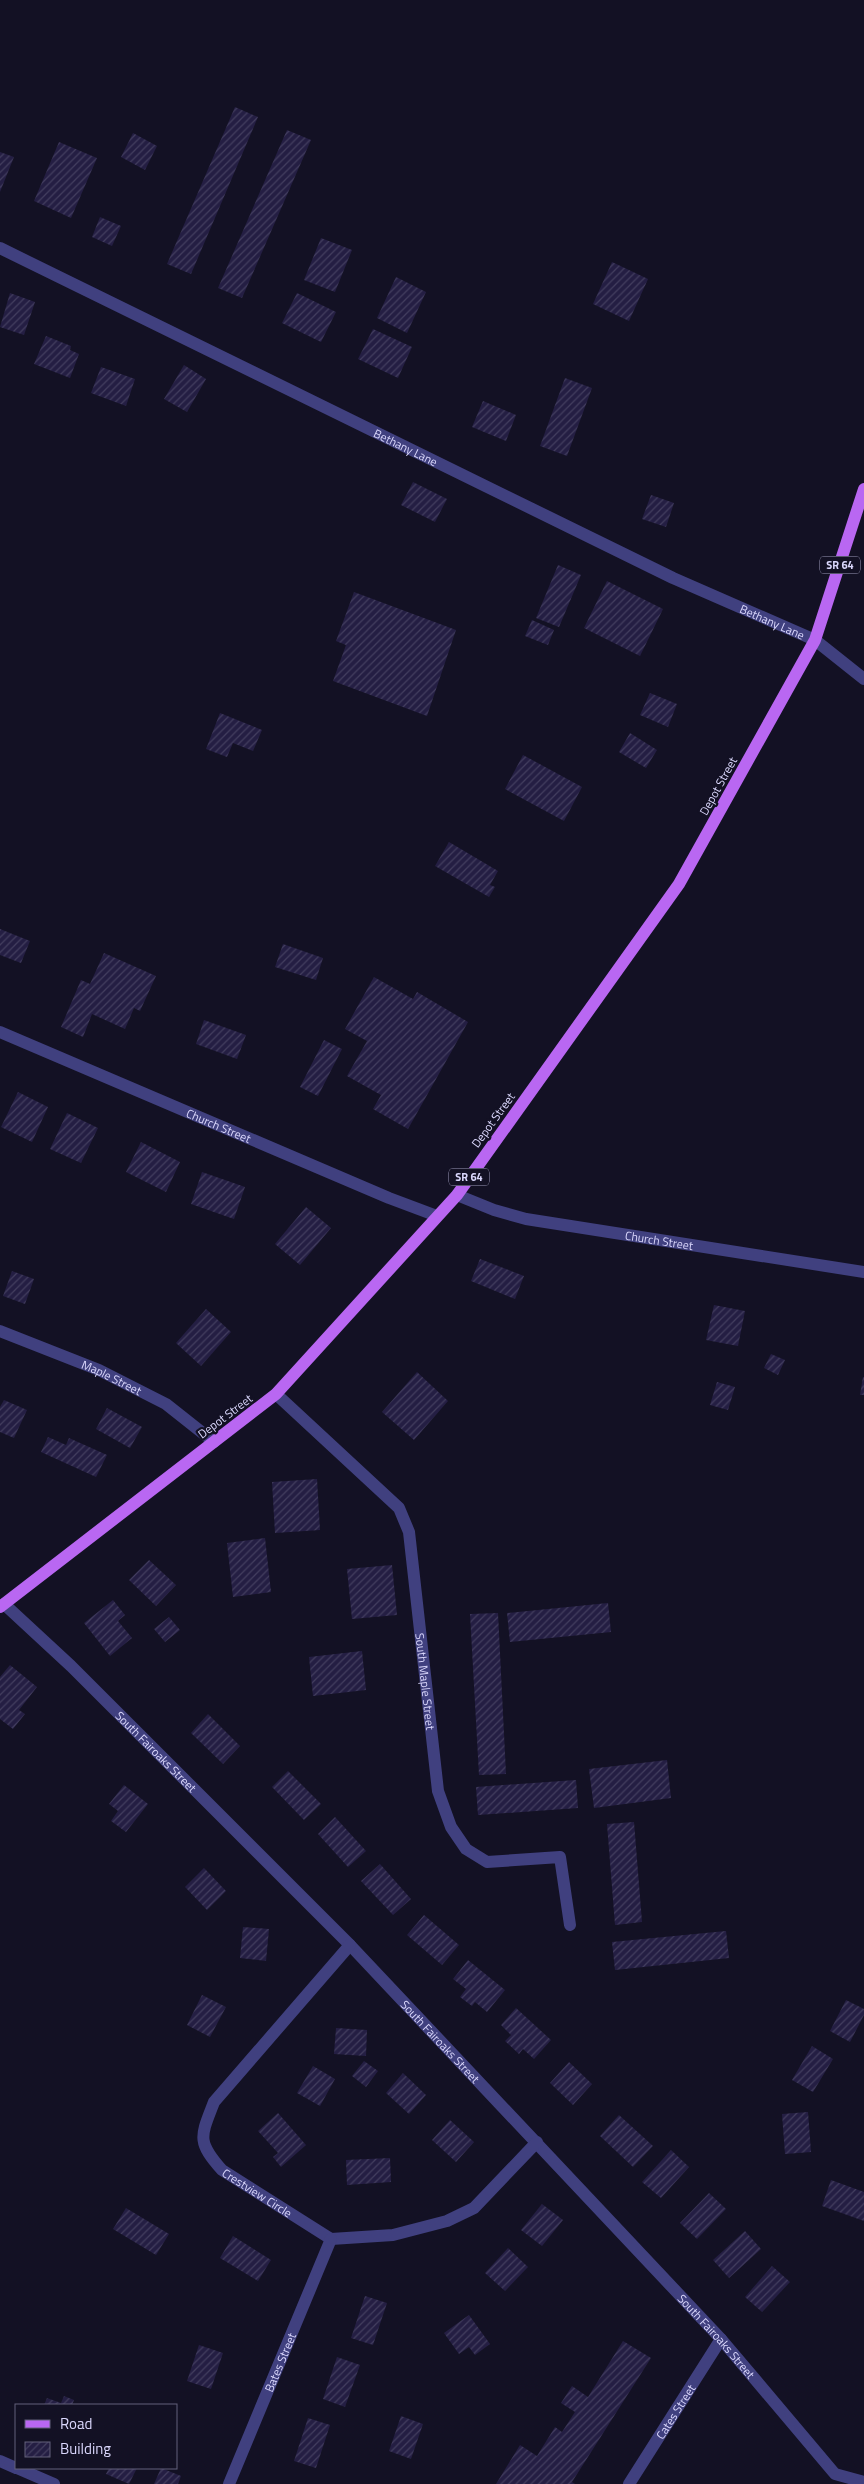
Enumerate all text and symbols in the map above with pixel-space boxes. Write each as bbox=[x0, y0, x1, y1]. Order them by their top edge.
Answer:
street label: Bethany Lane bbox=[371, 423, 441, 471]
road number: SR 64 bbox=[820, 556, 860, 574]
street label: Bethany Lane bbox=[737, 599, 808, 644]
street label: Depot Street bbox=[694, 753, 742, 819]
street label: Depot Street bbox=[466, 1088, 520, 1152]
street label: Church Street bbox=[184, 1103, 255, 1148]
road number: SR 64 bbox=[449, 1168, 489, 1186]
street label: Church Street bbox=[624, 1225, 695, 1255]
street label: Maple Street bbox=[79, 1355, 146, 1400]
street label: Depot Street bbox=[194, 1389, 257, 1443]
street label: South Maple Street bbox=[411, 1632, 441, 1732]
street label: South Fairoaks Street bbox=[111, 1706, 202, 1797]
street label: South Fairoaks Street bbox=[396, 1995, 485, 2088]
street label: Crestview Circle bbox=[219, 2163, 296, 2222]
street label: South Fairoaks Street bbox=[673, 2289, 761, 2383]
street label: Bates Street bbox=[259, 2329, 301, 2395]
street label: Cates Street bbox=[650, 2379, 700, 2443]
legend bbox=[15, 2404, 178, 2469]
text: Road bbox=[60, 2412, 92, 2435]
text: Building bbox=[60, 2437, 111, 2460]

